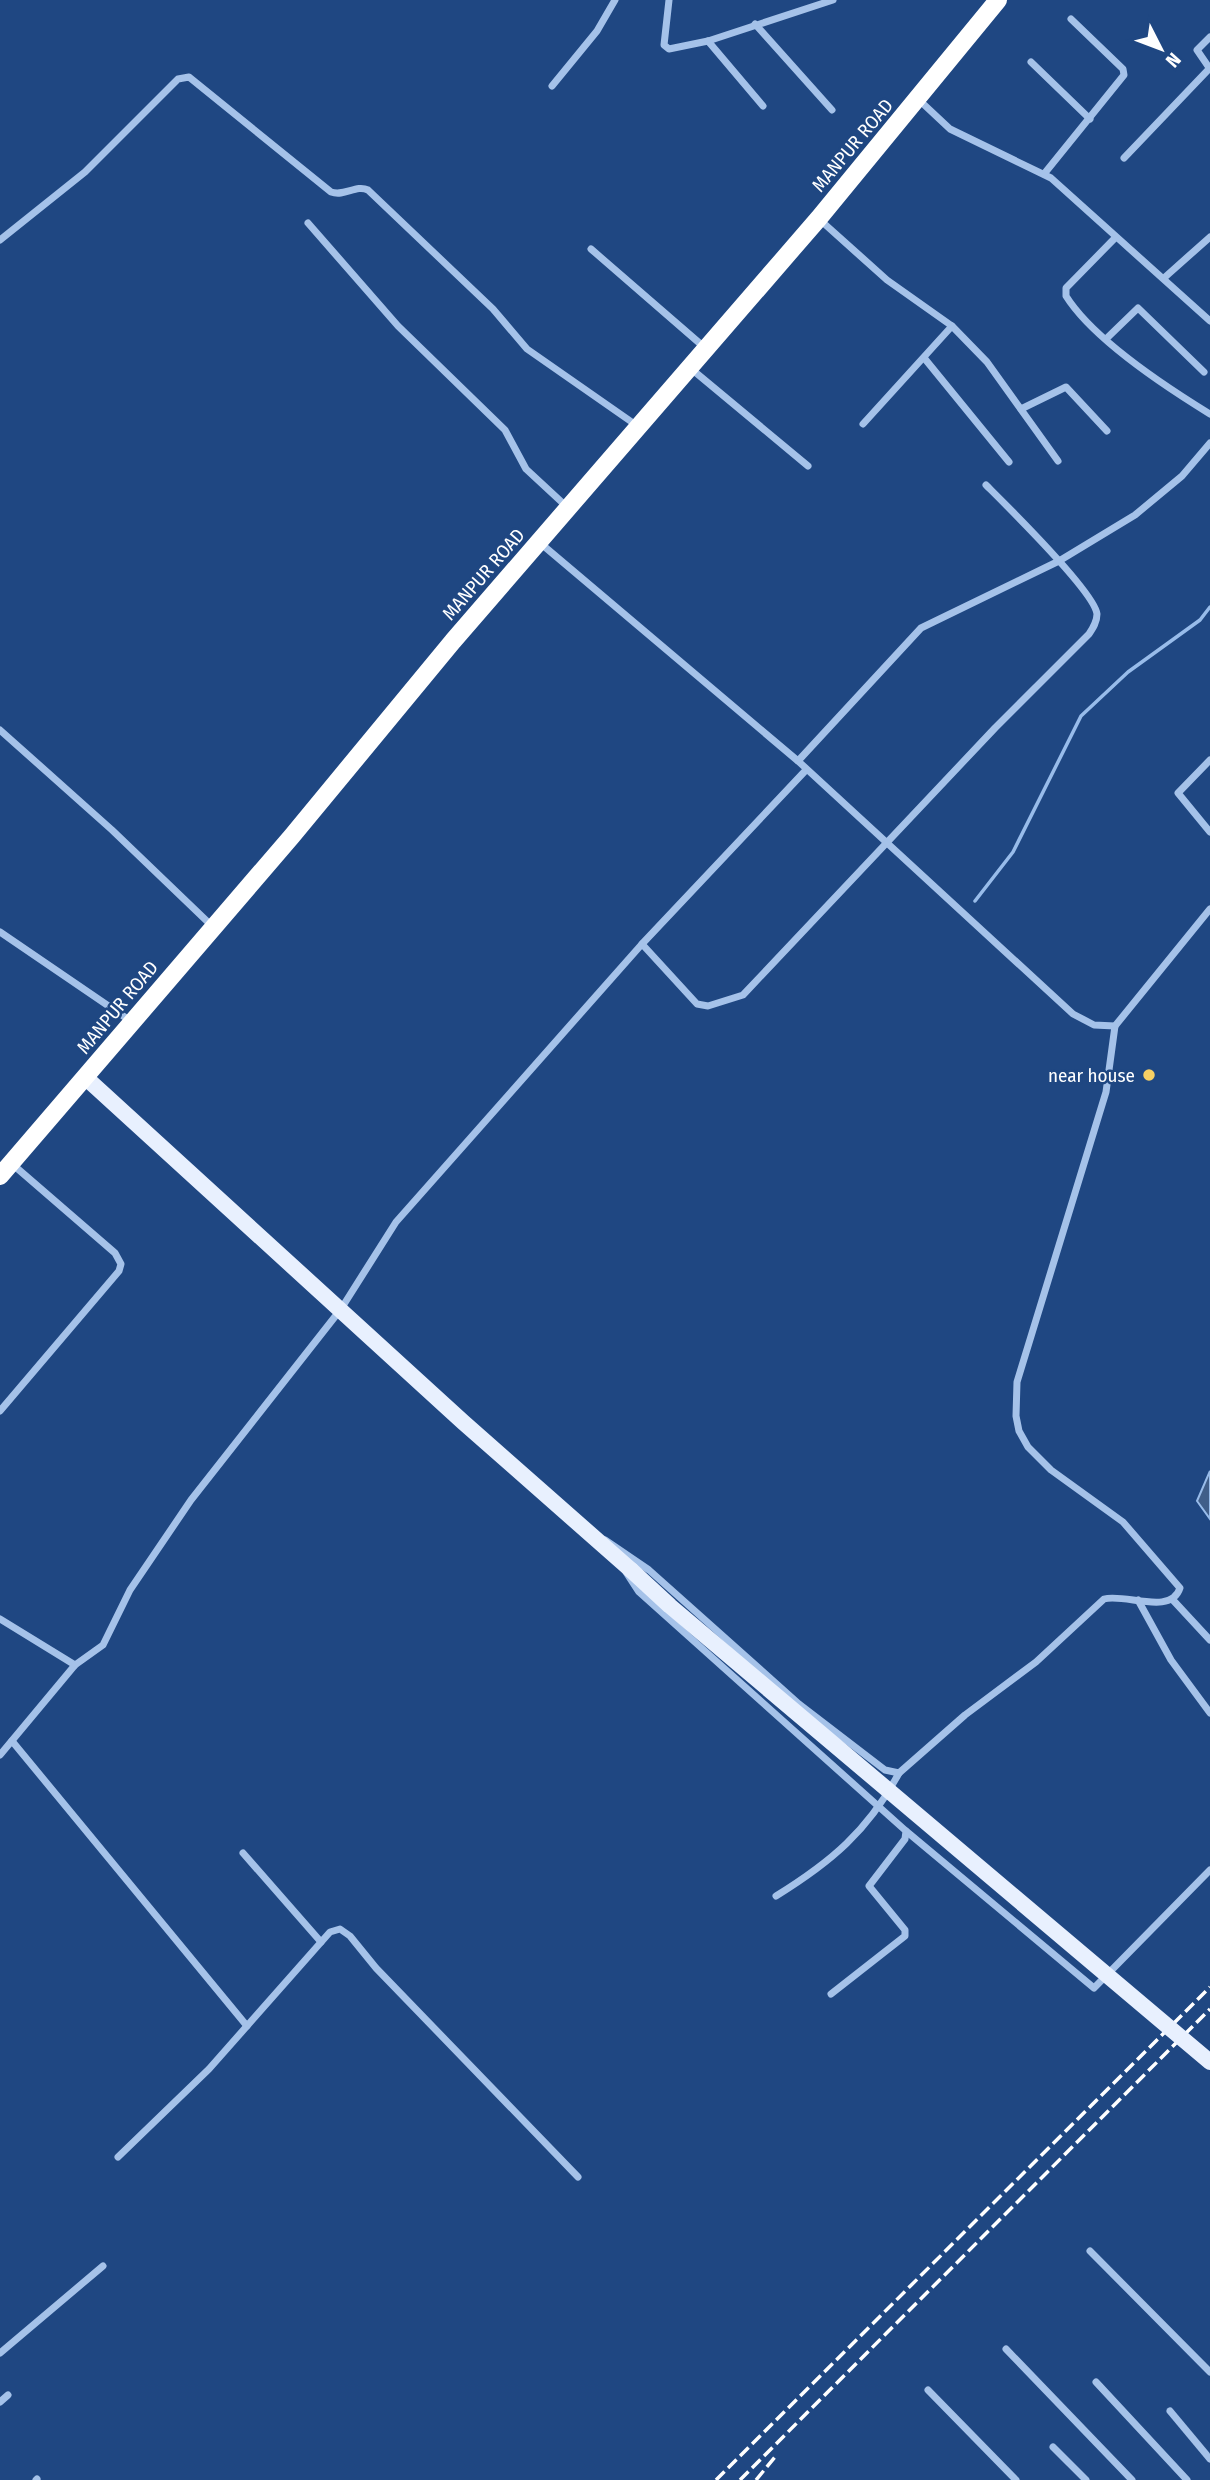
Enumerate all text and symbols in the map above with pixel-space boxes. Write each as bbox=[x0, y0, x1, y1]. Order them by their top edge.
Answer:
north arrow bbox=[1126, 14, 1196, 84]
text: N bbox=[1161, 48, 1186, 72]
street label: MANPUR ROAD bbox=[807, 94, 898, 196]
street label: MANPUR ROAD bbox=[437, 524, 529, 625]
street label: MANPUR ROAD bbox=[72, 956, 163, 1058]
place label: near house bbox=[1048, 1064, 1135, 1087]
marker: near house bbox=[1141, 1067, 1157, 1083]

